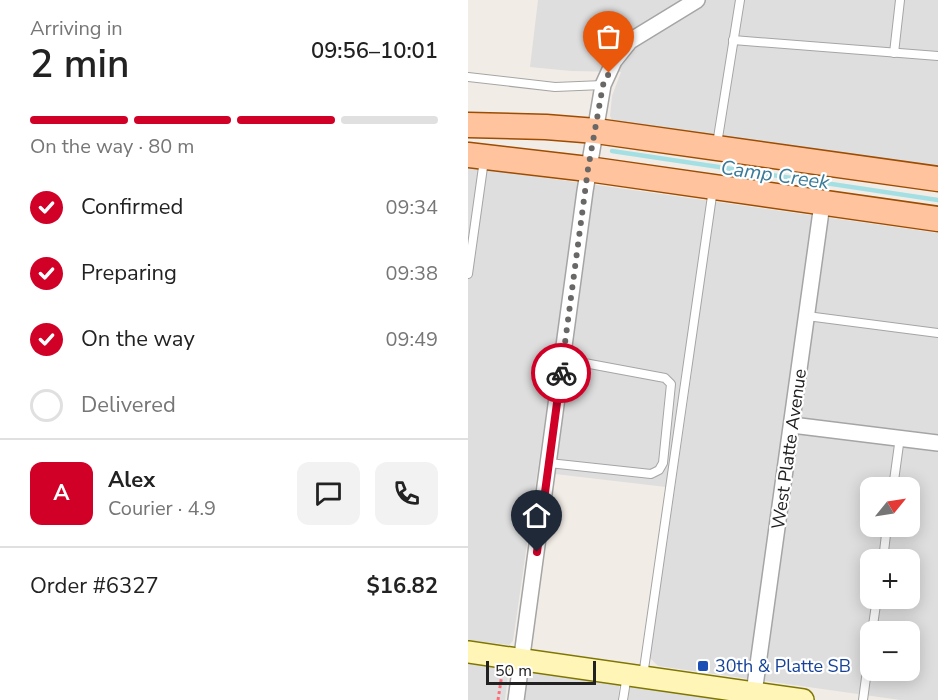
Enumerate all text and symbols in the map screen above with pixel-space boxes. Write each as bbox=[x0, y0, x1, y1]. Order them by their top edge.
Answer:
pin bbox=[583, 11, 634, 73]
text: Arriving in bbox=[30, 15, 123, 42]
icon: bag bbox=[592, 20, 625, 53]
text: 09:56–10:01 bbox=[311, 36, 438, 66]
text: 2 min bbox=[30, 38, 129, 91]
text: On the way · 80 m bbox=[30, 133, 194, 160]
water label: Camp Creek bbox=[719, 154, 832, 196]
icon: check bbox=[30, 191, 63, 224]
text: Confirmed bbox=[81, 192, 183, 222]
text: 09:34 bbox=[385, 194, 438, 221]
icon: check bbox=[30, 257, 63, 290]
text: Preparing bbox=[81, 258, 177, 288]
text: 09:38 bbox=[385, 260, 438, 287]
icon: check bbox=[30, 323, 63, 356]
text: On the way bbox=[81, 324, 195, 354]
text: 09:49 bbox=[385, 326, 438, 353]
courier bbox=[531, 343, 591, 403]
icon: bike bbox=[545, 357, 578, 390]
street label: West Platte Avenue bbox=[766, 367, 812, 531]
text: Delivered bbox=[81, 390, 176, 420]
button: chat bbox=[297, 462, 360, 525]
button: phone bbox=[375, 462, 438, 525]
text: Alex bbox=[108, 465, 155, 495]
north arrow bbox=[860, 477, 920, 537]
map controls bbox=[860, 477, 920, 681]
text: A bbox=[53, 478, 70, 508]
pin bbox=[511, 490, 562, 552]
text: Courier · 4.9 bbox=[108, 495, 216, 522]
icon: home bbox=[520, 499, 553, 532]
button: + bbox=[860, 549, 920, 609]
text: Order #6327 bbox=[30, 571, 159, 601]
text: $16.82 bbox=[367, 571, 438, 601]
button: − bbox=[860, 621, 920, 681]
place label: 30th & Platte SB bbox=[715, 654, 851, 678]
scale bar bbox=[486, 658, 596, 686]
marker: 30th & Platte SB bbox=[696, 659, 710, 673]
text: 50 m bbox=[495, 660, 532, 682]

